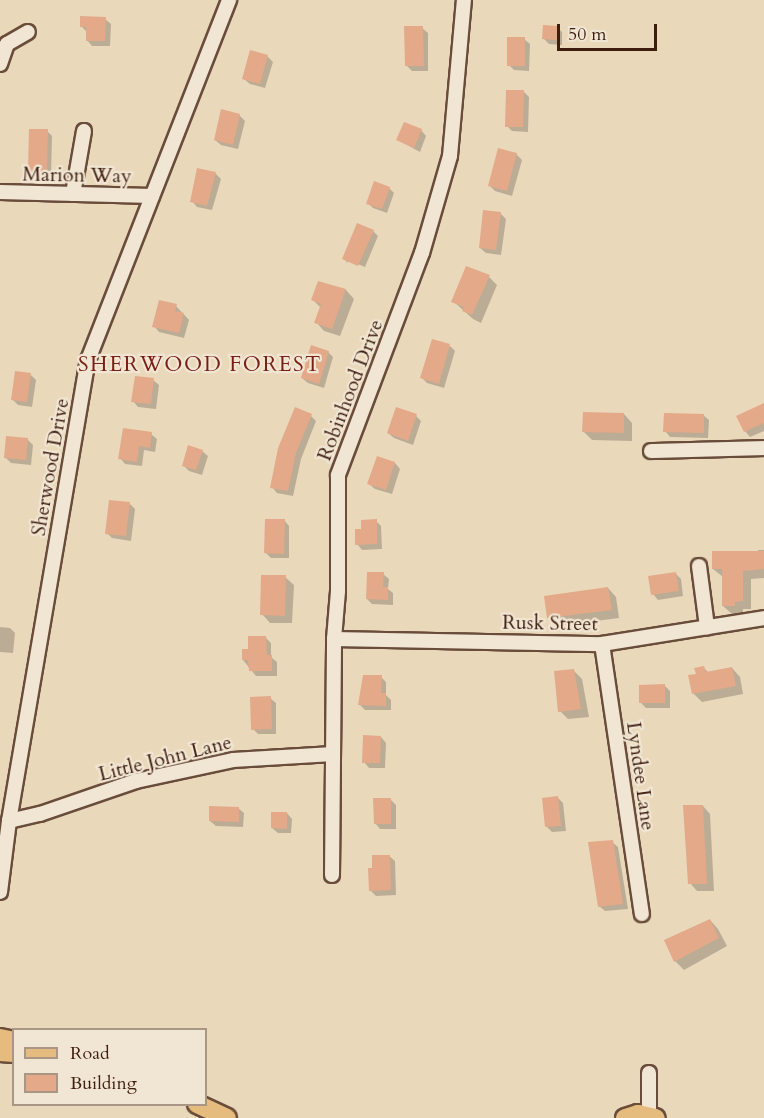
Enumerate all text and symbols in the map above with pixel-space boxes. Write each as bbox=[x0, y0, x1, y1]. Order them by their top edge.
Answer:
scale bar bbox=[560, 12, 660, 50]
text: 50 m bbox=[568, 22, 607, 47]
street label: Marion Way bbox=[22, 162, 132, 188]
street label: Robinhood Drive bbox=[312, 316, 388, 464]
district label: SHERWOOD FOREST bbox=[78, 352, 322, 378]
street label: Sherwood Drive bbox=[26, 396, 74, 538]
street label: Rusk Street bbox=[502, 610, 598, 636]
street label: Lyndee Lane bbox=[622, 720, 660, 832]
street label: Little John Lane bbox=[96, 730, 234, 786]
legend bbox=[12, 1028, 207, 1106]
text: Road bbox=[70, 1041, 110, 1066]
text: Building bbox=[70, 1071, 137, 1096]

